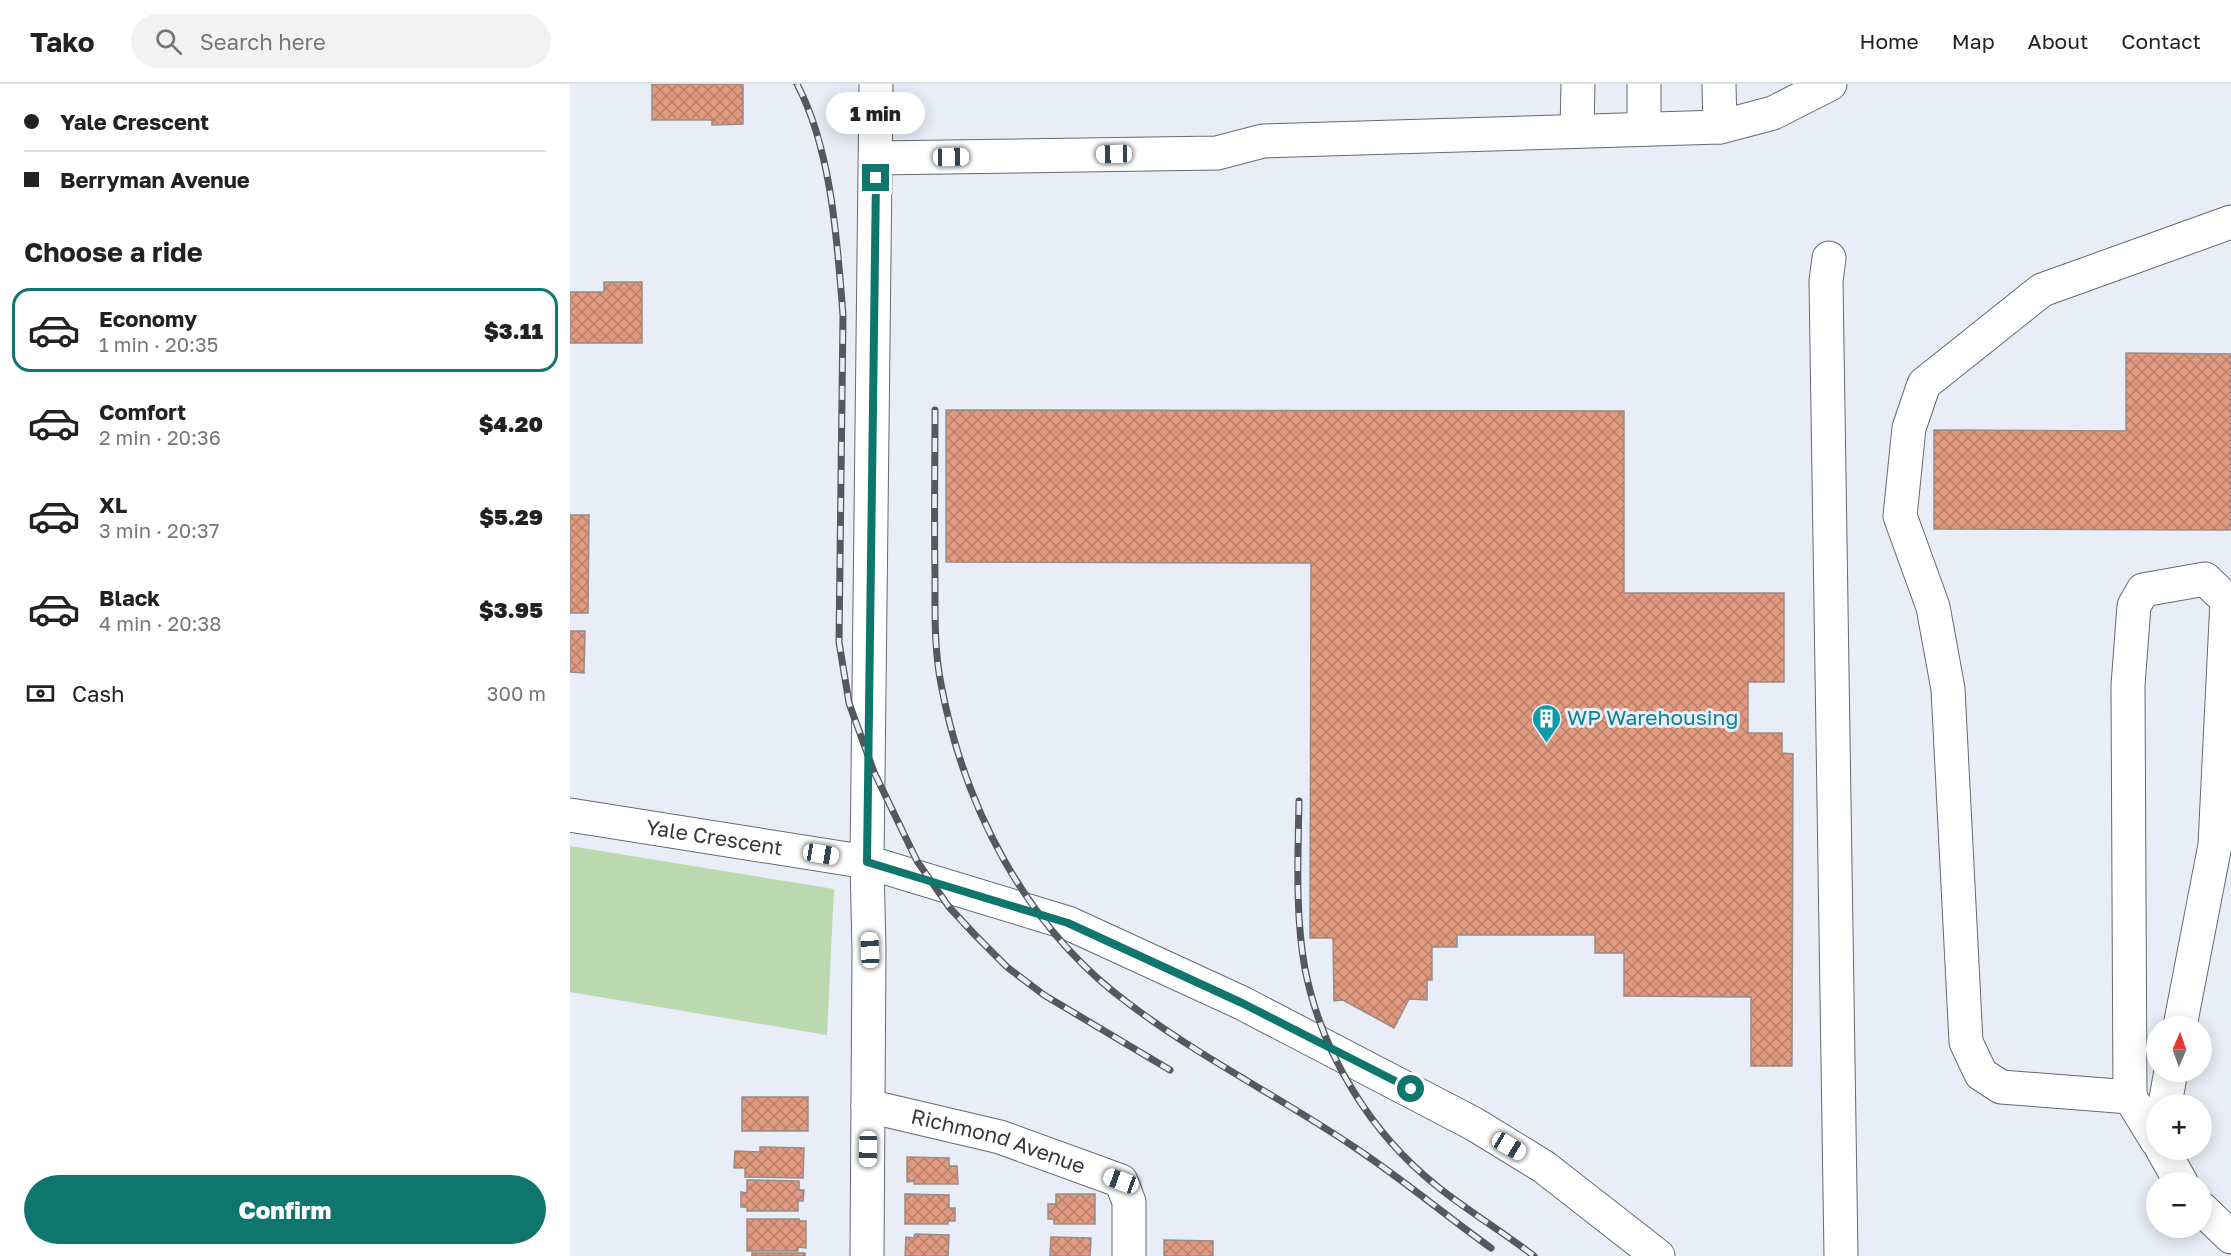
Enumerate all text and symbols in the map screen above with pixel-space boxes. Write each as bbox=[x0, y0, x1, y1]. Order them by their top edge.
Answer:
search box bbox=[131, 14, 551, 68]
text: Tako bbox=[30, 25, 95, 58]
icon: search bbox=[152, 25, 185, 58]
text: Search here bbox=[200, 28, 326, 55]
text: Home bbox=[1859, 28, 1919, 54]
text: Map bbox=[1952, 28, 1995, 54]
text: About bbox=[2028, 28, 2088, 54]
text: Contact bbox=[2121, 28, 2201, 54]
callout: 1 min bbox=[826, 91, 926, 133]
text: 1 min bbox=[850, 101, 901, 125]
text: Yale Crescent bbox=[60, 108, 209, 135]
car bbox=[1096, 145, 1132, 163]
car bbox=[933, 148, 969, 166]
route end bbox=[862, 164, 889, 191]
text: Berryman Avenue bbox=[60, 166, 250, 193]
text: Choose a ride bbox=[24, 236, 203, 268]
icon: car bbox=[27, 303, 81, 357]
text: Economy bbox=[99, 305, 197, 332]
text: $3.11 bbox=[484, 317, 543, 344]
text: 1 min · 20:35 bbox=[99, 332, 218, 356]
icon: car bbox=[27, 396, 81, 450]
text: Comfort bbox=[99, 398, 186, 425]
text: $4.20 bbox=[479, 410, 543, 437]
text: 2 min · 20:36 bbox=[99, 425, 221, 449]
icon: car bbox=[27, 489, 81, 543]
text: XL bbox=[99, 491, 127, 518]
text: $5.29 bbox=[479, 503, 543, 530]
text: 3 min · 20:37 bbox=[99, 518, 219, 542]
icon: car bbox=[27, 582, 81, 636]
text: Black bbox=[99, 584, 160, 611]
text: $3.95 bbox=[479, 596, 543, 623]
text: 4 min · 20:38 bbox=[99, 611, 221, 635]
icon: cash bbox=[24, 677, 57, 710]
text: Cash bbox=[72, 680, 125, 707]
text: 300 m bbox=[487, 681, 546, 705]
building icon: WP Warehousing bbox=[1530, 702, 1562, 744]
place label: WP Warehousing bbox=[1567, 704, 1738, 730]
street label: Yale Crescent bbox=[644, 813, 785, 860]
car bbox=[802, 842, 840, 866]
car bbox=[860, 932, 880, 968]
north arrow bbox=[2146, 1016, 2212, 1082]
map controls bbox=[2146, 1016, 2212, 1238]
route start bbox=[1397, 1075, 1424, 1102]
button: + bbox=[2146, 1094, 2212, 1160]
street label: Richmond Avenue bbox=[909, 1103, 1089, 1179]
car bbox=[1489, 1129, 1529, 1163]
car bbox=[859, 1131, 877, 1167]
car bbox=[1101, 1166, 1141, 1196]
button: − bbox=[2146, 1172, 2212, 1238]
button: Confirm bbox=[24, 1175, 546, 1244]

